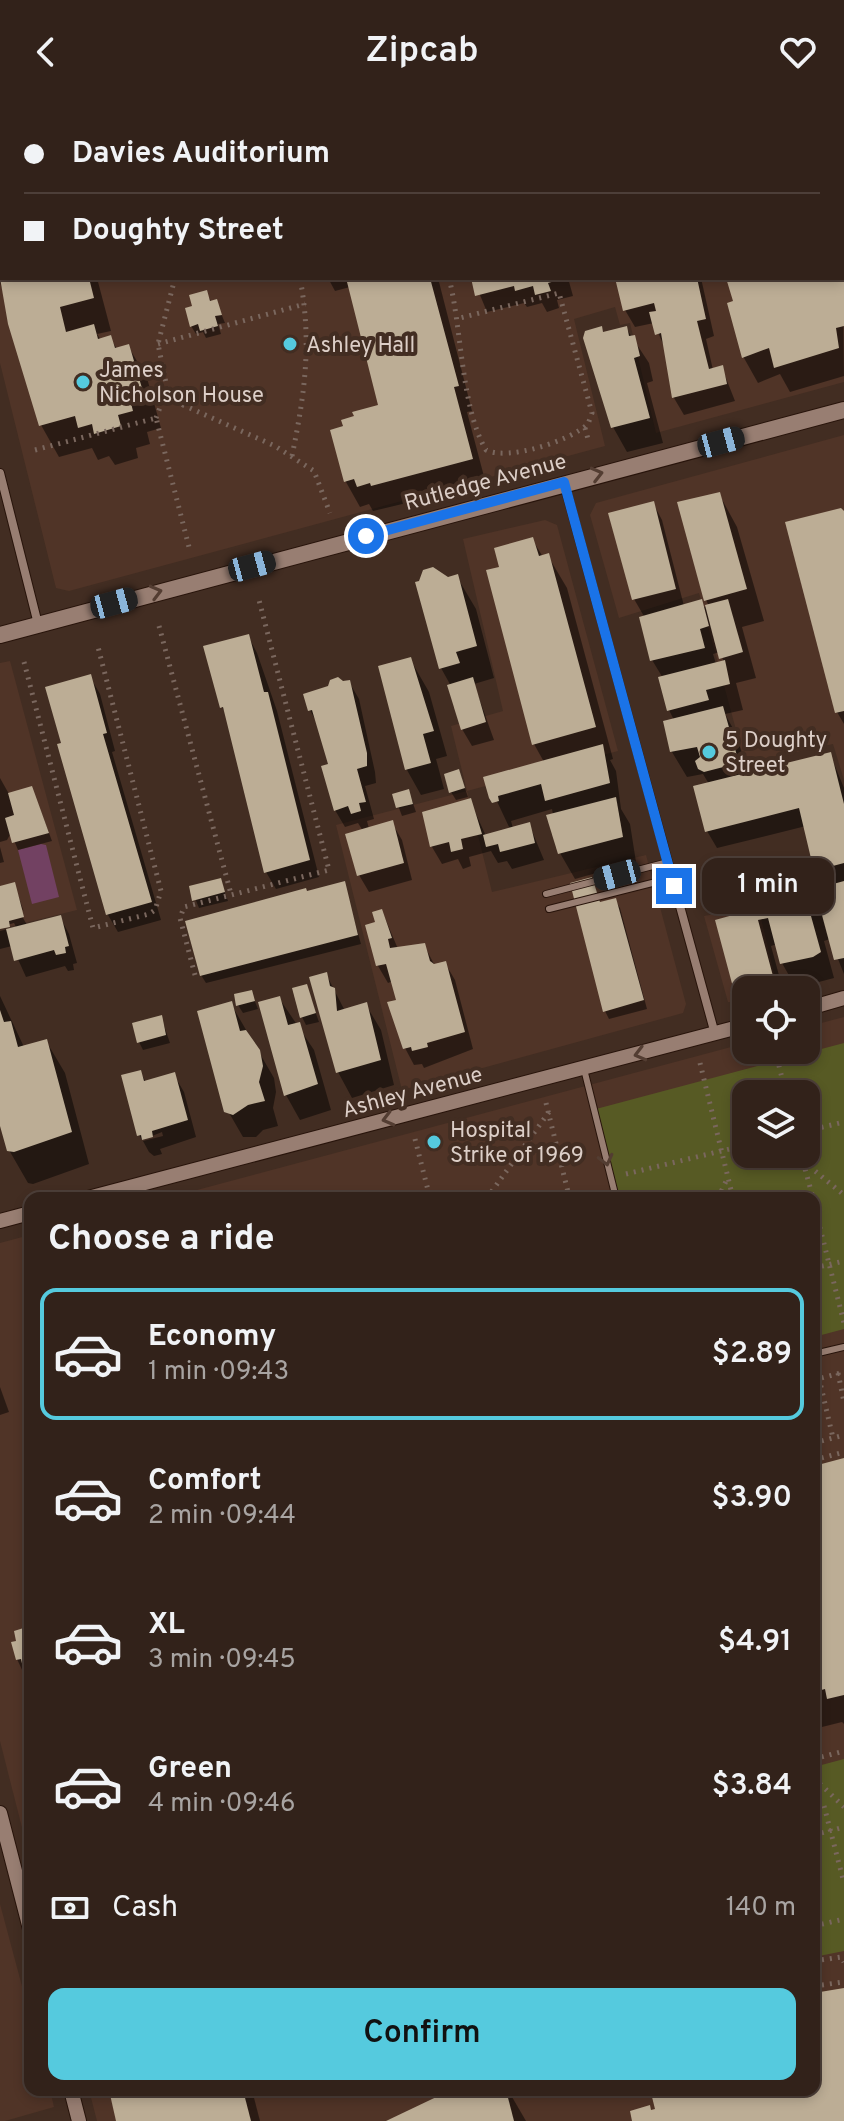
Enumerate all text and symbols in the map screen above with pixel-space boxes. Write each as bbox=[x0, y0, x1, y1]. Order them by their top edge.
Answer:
text: Zipcab bbox=[366, 29, 479, 75]
icon: back bbox=[24, 30, 68, 74]
icon: heart bbox=[776, 30, 820, 74]
text: Davies Auditorium bbox=[72, 136, 330, 173]
text: Doughty Street bbox=[72, 213, 284, 250]
place label: Ashley Hall bbox=[306, 333, 415, 360]
marker: Ashley Hall bbox=[281, 335, 299, 353]
place label: James Nicholson House bbox=[99, 358, 264, 410]
marker: James Nicholson House bbox=[74, 373, 92, 391]
car bbox=[695, 424, 747, 460]
street label: Rutledge Avenue bbox=[402, 449, 570, 518]
one-way arrow bbox=[589, 467, 603, 484]
route start bbox=[348, 518, 384, 554]
car bbox=[226, 548, 278, 584]
car bbox=[88, 585, 140, 621]
one-way arrow bbox=[149, 585, 163, 601]
place label: 5 Doughty Street bbox=[725, 728, 827, 780]
marker: 5 Doughty Street bbox=[700, 743, 718, 761]
car bbox=[591, 857, 643, 893]
callout: 1 min bbox=[702, 858, 834, 914]
route end bbox=[656, 868, 692, 904]
text: 1 min bbox=[737, 869, 799, 902]
map controls bbox=[732, 976, 820, 1168]
button: locate bbox=[732, 976, 820, 1064]
one-way arrow bbox=[633, 1044, 647, 1061]
street label: Ashley Avenue bbox=[340, 1062, 486, 1125]
button: layers bbox=[732, 1080, 820, 1168]
one-way arrow bbox=[382, 1110, 396, 1127]
place label: Hospital Strike of 1969 bbox=[450, 1118, 584, 1170]
marker: Hospital Strike of 1969 bbox=[425, 1133, 443, 1151]
one-way arrow bbox=[597, 1153, 614, 1167]
text: Choose a ride bbox=[48, 1217, 274, 1263]
icon: car bbox=[52, 1318, 124, 1390]
text: Economy bbox=[148, 1319, 276, 1356]
text: $2.89 bbox=[712, 1336, 792, 1373]
text: 1 min · 09:43 bbox=[148, 1356, 289, 1389]
icon: car bbox=[52, 1462, 124, 1534]
text: Comfort bbox=[148, 1463, 261, 1500]
text: $3.90 bbox=[712, 1480, 792, 1517]
text: 2 min · 09:44 bbox=[148, 1500, 296, 1533]
icon: car bbox=[52, 1606, 124, 1678]
text: XL bbox=[148, 1607, 185, 1644]
text: $4.91 bbox=[718, 1624, 792, 1661]
text: 3 min · 09:45 bbox=[148, 1644, 296, 1677]
icon: car bbox=[52, 1750, 124, 1822]
text: Green bbox=[148, 1751, 232, 1788]
text: $3.84 bbox=[712, 1768, 792, 1805]
text: 4 min · 09:46 bbox=[148, 1788, 295, 1821]
icon: cash bbox=[48, 1886, 92, 1930]
text: Cash bbox=[112, 1890, 178, 1927]
text: 140 m bbox=[726, 1892, 796, 1925]
button: Confirm bbox=[48, 1988, 796, 2080]

